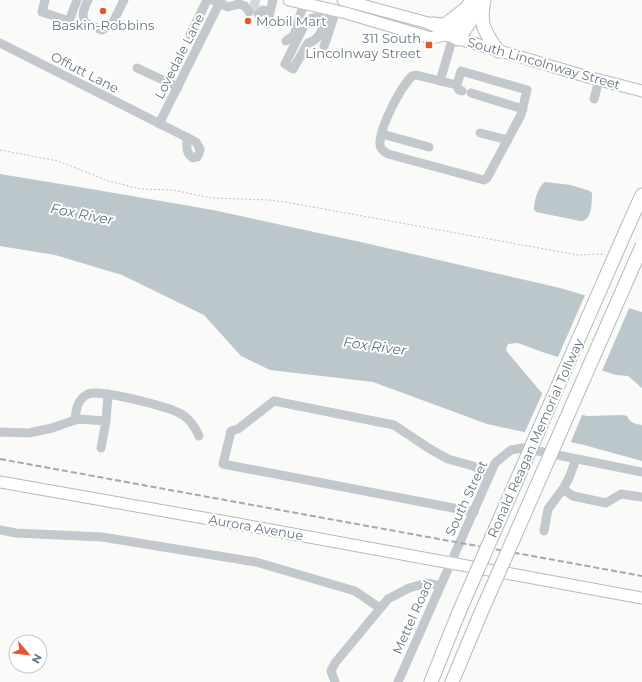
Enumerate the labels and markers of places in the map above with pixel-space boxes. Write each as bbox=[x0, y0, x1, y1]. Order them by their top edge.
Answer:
marker: Baskin-Robbins bbox=[98, 6, 108, 16]
place label: Mobil Mart bbox=[256, 13, 327, 29]
marker: Mobil Mart bbox=[243, 16, 253, 26]
place label: Baskin-Robbins bbox=[52, 17, 154, 33]
place label: 311 South Lincolnway Street bbox=[305, 30, 421, 61]
marker: 311 South Lincolnway Street bbox=[424, 40, 434, 50]

